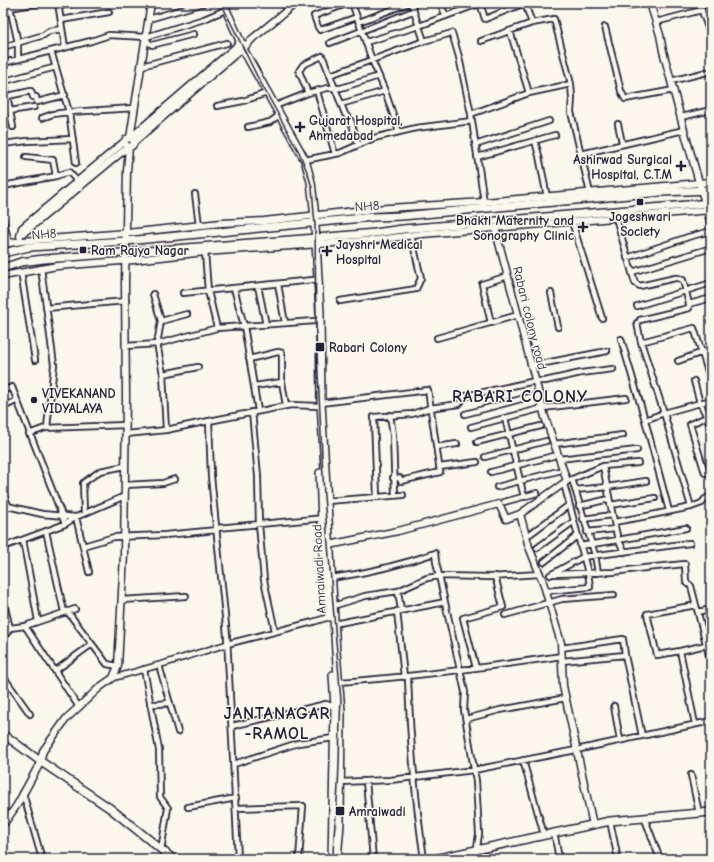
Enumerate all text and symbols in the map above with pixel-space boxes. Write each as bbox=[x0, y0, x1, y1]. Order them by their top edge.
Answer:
place label: Gujarat Hospital, Ahmedabad bbox=[309, 113, 403, 143]
marker: Gujarat Hospital, Ahmedabad bbox=[294, 121, 306, 133]
place label: Ashirwad Surgical Hospital, C.T.M bbox=[573, 152, 673, 182]
marker: Ashirwad Surgical Hospital, C.T.M bbox=[675, 160, 687, 172]
marker: Jogeshwari Society bbox=[635, 197, 645, 207]
street label: NH8 bbox=[354, 198, 380, 214]
place label: Jogeshwari Society bbox=[609, 209, 671, 239]
place label: Bhakti Maternity and Sonography Clinic bbox=[456, 213, 574, 243]
marker: Bhakti Maternity and Sonography Clinic bbox=[577, 221, 589, 233]
street label: NH8 bbox=[31, 225, 57, 243]
place label: Jayshri Medical Hospital bbox=[336, 237, 423, 267]
place label: Ram Rajya Nagar bbox=[91, 243, 190, 258]
marker: Ram Rajya Nagar bbox=[78, 245, 88, 255]
marker: Jayshri Medical Hospital bbox=[321, 245, 333, 257]
street label: Rabari colony road bbox=[510, 265, 550, 371]
place label: Rabari Colony bbox=[329, 340, 407, 355]
marker: Rabari Colony bbox=[314, 341, 326, 353]
place label: VIVEKANAND VIDYALAYA bbox=[42, 386, 116, 416]
district label: RABARI COLONY bbox=[452, 387, 588, 406]
marker: VIVEKANAND VIDYALAYA bbox=[29, 395, 39, 405]
street label: Amraiwadi Road bbox=[309, 524, 329, 614]
district label: JANTANAGAR -RAMOL bbox=[224, 704, 330, 743]
place label: Amraiwadi bbox=[349, 804, 406, 819]
marker: Amraiwadi bbox=[334, 805, 346, 817]

